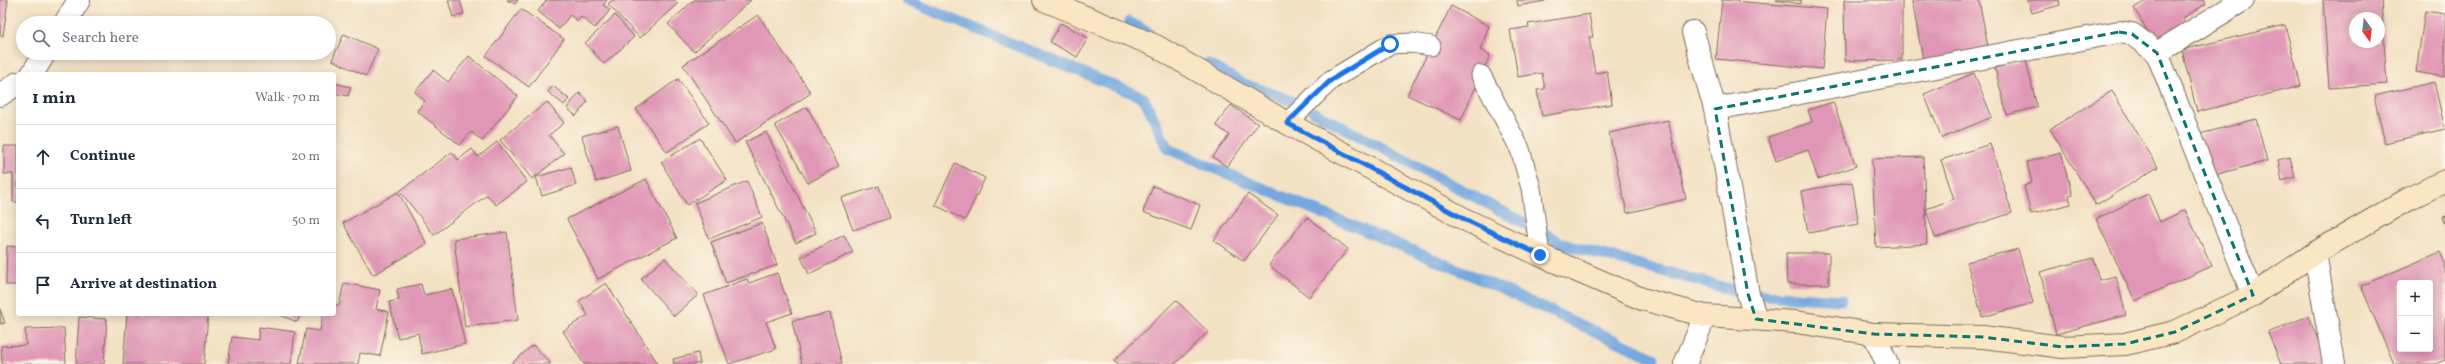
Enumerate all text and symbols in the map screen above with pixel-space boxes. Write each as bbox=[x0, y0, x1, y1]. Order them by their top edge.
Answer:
north arrow bbox=[2349, 12, 2385, 48]
search box bbox=[16, 16, 336, 60]
icon: search bbox=[30, 27, 52, 49]
text: Search here bbox=[62, 28, 139, 49]
route start bbox=[1381, 35, 1399, 53]
text: 1 min bbox=[32, 87, 76, 110]
text: Walk · 70 m bbox=[255, 89, 320, 107]
icon: ahead bbox=[32, 146, 54, 168]
text: Continue bbox=[70, 146, 135, 167]
text: 20 m bbox=[291, 148, 320, 166]
icon: left bbox=[32, 210, 54, 232]
text: Turn left bbox=[70, 210, 132, 231]
text: 50 m bbox=[292, 212, 320, 230]
route end bbox=[1531, 246, 1549, 264]
icon: arrive bbox=[32, 274, 54, 296]
text: Arrive at destination bbox=[70, 274, 217, 295]
map controls bbox=[2397, 280, 2433, 352]
button: + bbox=[2397, 280, 2433, 316]
button: − bbox=[2397, 316, 2433, 352]

